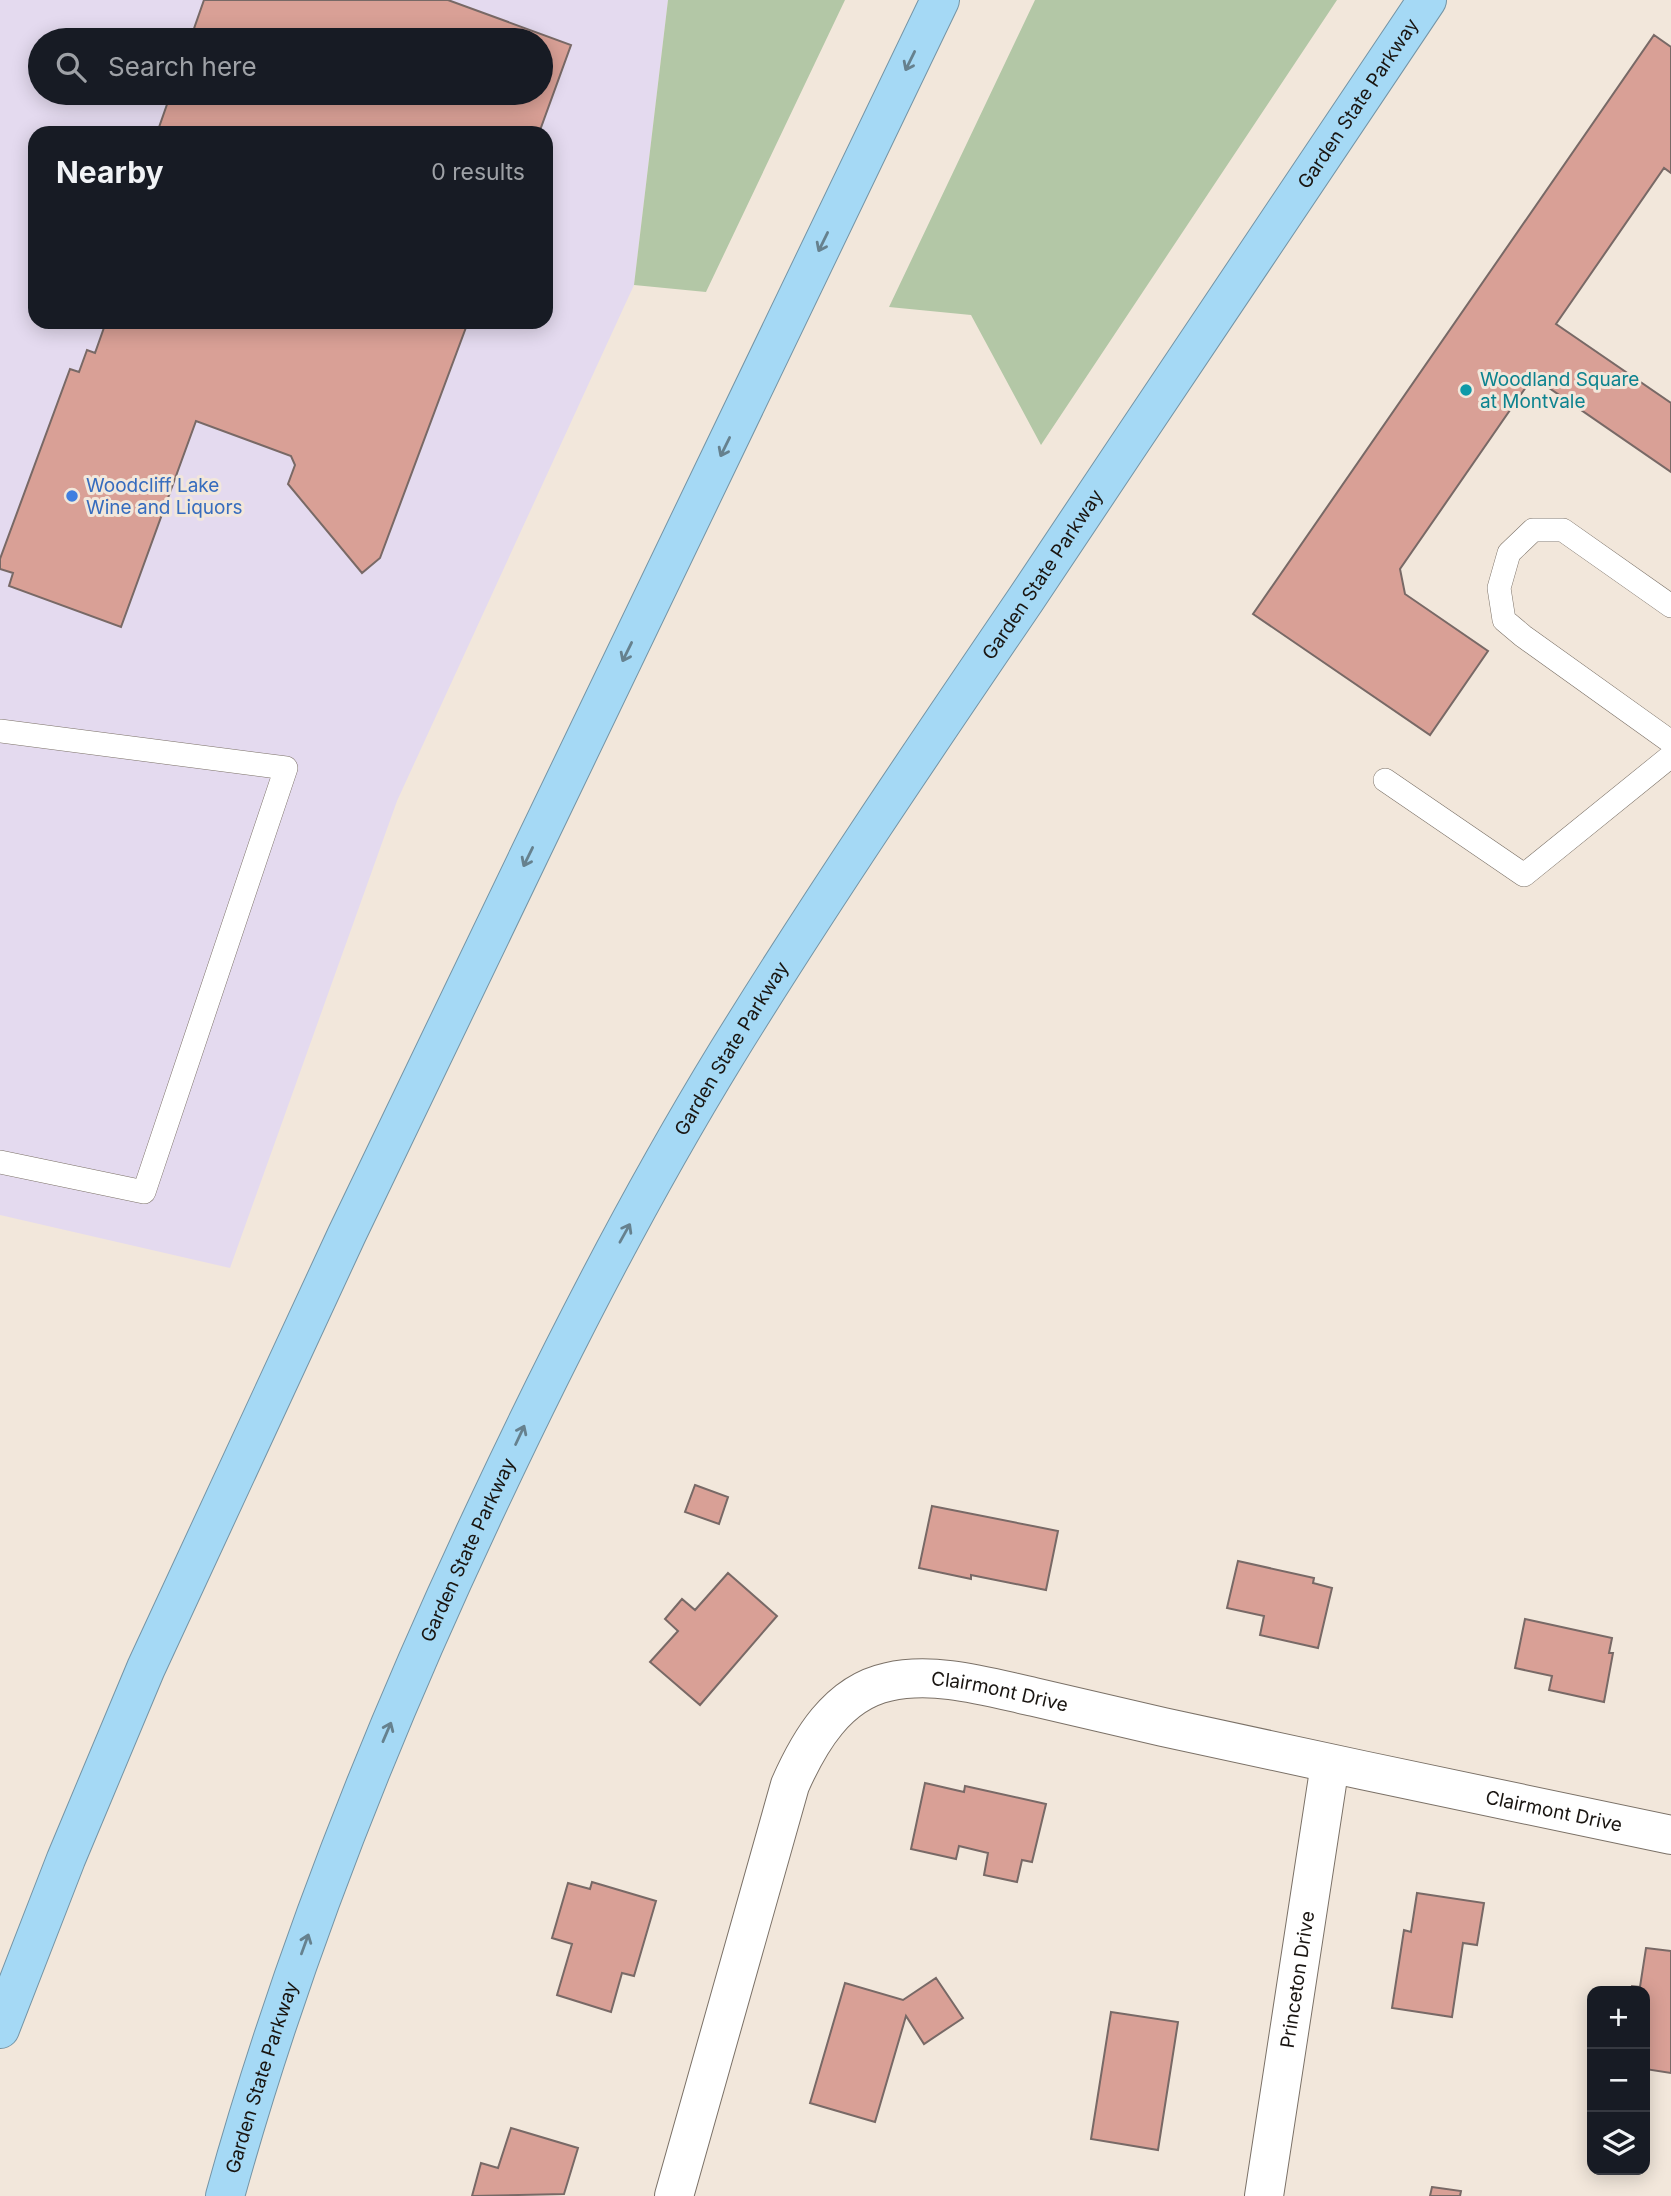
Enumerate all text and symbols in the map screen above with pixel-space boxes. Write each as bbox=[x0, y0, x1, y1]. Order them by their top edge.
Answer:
street label: Garden State Parkway bbox=[1292, 14, 1423, 193]
search box bbox=[28, 28, 553, 105]
icon: search bbox=[52, 48, 90, 86]
text: Search here bbox=[108, 51, 257, 82]
one-way arrow bbox=[903, 51, 916, 72]
text: Nearby bbox=[56, 154, 164, 190]
text: 0 results bbox=[431, 158, 525, 186]
one-way arrow bbox=[816, 231, 830, 252]
place label: Woodland Square at Montvale bbox=[1480, 368, 1639, 413]
marker: Woodland Square at Montvale bbox=[1458, 382, 1474, 398]
one-way arrow bbox=[718, 436, 731, 457]
place label: Woodcliff Lake Wine and Liquors bbox=[86, 474, 243, 519]
street label: Garden State Parkway bbox=[977, 485, 1108, 664]
marker: Woodcliff Lake Wine and Liquors bbox=[64, 488, 80, 504]
one-way arrow bbox=[619, 641, 633, 662]
one-way arrow bbox=[521, 846, 534, 867]
street label: Garden State Parkway bbox=[669, 957, 793, 1139]
one-way arrow bbox=[619, 1223, 632, 1244]
one-way arrow bbox=[514, 1425, 527, 1446]
street label: Garden State Parkway bbox=[415, 1454, 520, 1645]
street label: Clairmont Drive bbox=[930, 1667, 1070, 1716]
one-way arrow bbox=[381, 1722, 394, 1743]
street label: Clairmont Drive bbox=[1483, 1785, 1624, 1836]
street label: Princeton Drive bbox=[1275, 1909, 1319, 2050]
one-way arrow bbox=[300, 1934, 313, 1956]
street label: Garden State Parkway bbox=[220, 1978, 303, 2176]
map controls bbox=[1587, 1986, 1650, 2175]
button: + bbox=[1587, 1986, 1650, 2049]
button: − bbox=[1587, 2049, 1650, 2112]
button: layers bbox=[1587, 2112, 1650, 2175]

